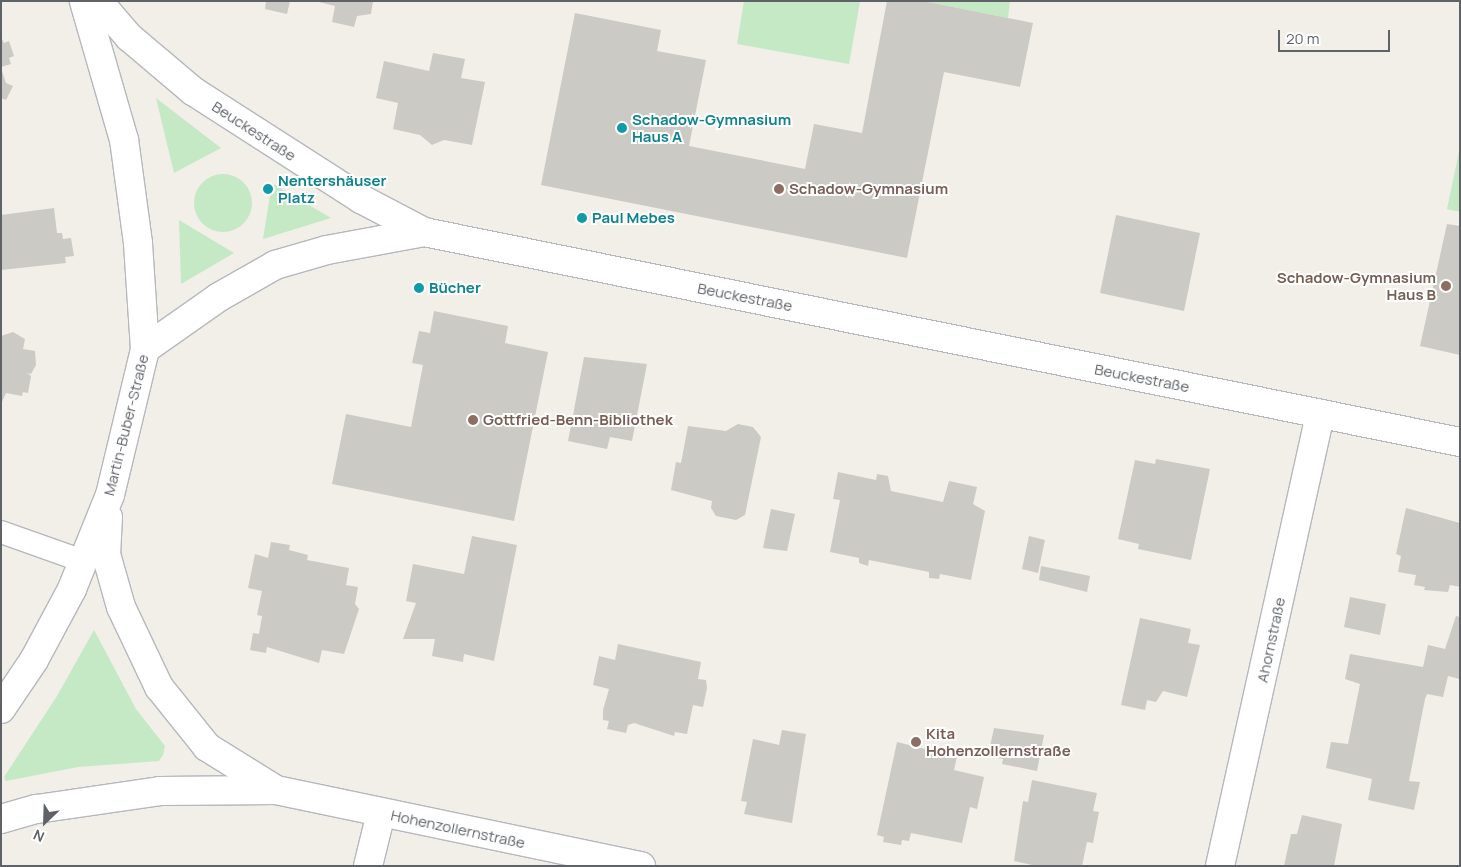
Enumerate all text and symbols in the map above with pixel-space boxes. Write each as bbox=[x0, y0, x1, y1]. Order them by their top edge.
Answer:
scale bar bbox=[1281, 20, 1394, 52]
text: 20 m bbox=[1286, 28, 1319, 49]
street label: Beuckestraße bbox=[209, 97, 299, 165]
place label: Schadow-Gymnasium Haus A bbox=[632, 110, 791, 145]
marker: Schadow-Gymnasium Haus A bbox=[616, 122, 628, 134]
place label: Nentershäuser Platz bbox=[278, 171, 386, 206]
place label: Schadow-Gymnasium bbox=[789, 180, 948, 198]
marker: Nentershäuser Platz bbox=[262, 183, 274, 195]
marker: Schadow-Gymnasium bbox=[773, 183, 785, 195]
place label: Paul Mebes bbox=[592, 209, 675, 227]
marker: Paul Mebes bbox=[576, 212, 588, 224]
place label: Schadow-Gymnasium Haus B bbox=[1277, 268, 1436, 303]
place label: Bücher bbox=[429, 279, 481, 297]
street label: Beuckestraße bbox=[696, 279, 794, 315]
marker: Schadow-Gymnasium Haus B bbox=[1440, 280, 1452, 292]
marker: Bücher bbox=[413, 282, 425, 294]
street label: Martin-Buber-Straße bbox=[100, 352, 152, 498]
street label: Beuckestraße bbox=[1093, 360, 1191, 396]
place label: Gottfried-Benn-Bibliothek bbox=[483, 411, 673, 429]
marker: Gottfried-Benn-Bibliothek bbox=[467, 414, 479, 426]
street label: Ahornstraße bbox=[1253, 596, 1289, 684]
place label: Kita Hohenzollernstraße bbox=[926, 724, 1071, 759]
marker: Kita Hohenzollernstraße bbox=[910, 736, 922, 748]
north arrow bbox=[20, 797, 70, 847]
street label: Hohenzollernstraße bbox=[389, 806, 527, 852]
text: N bbox=[30, 825, 47, 847]

